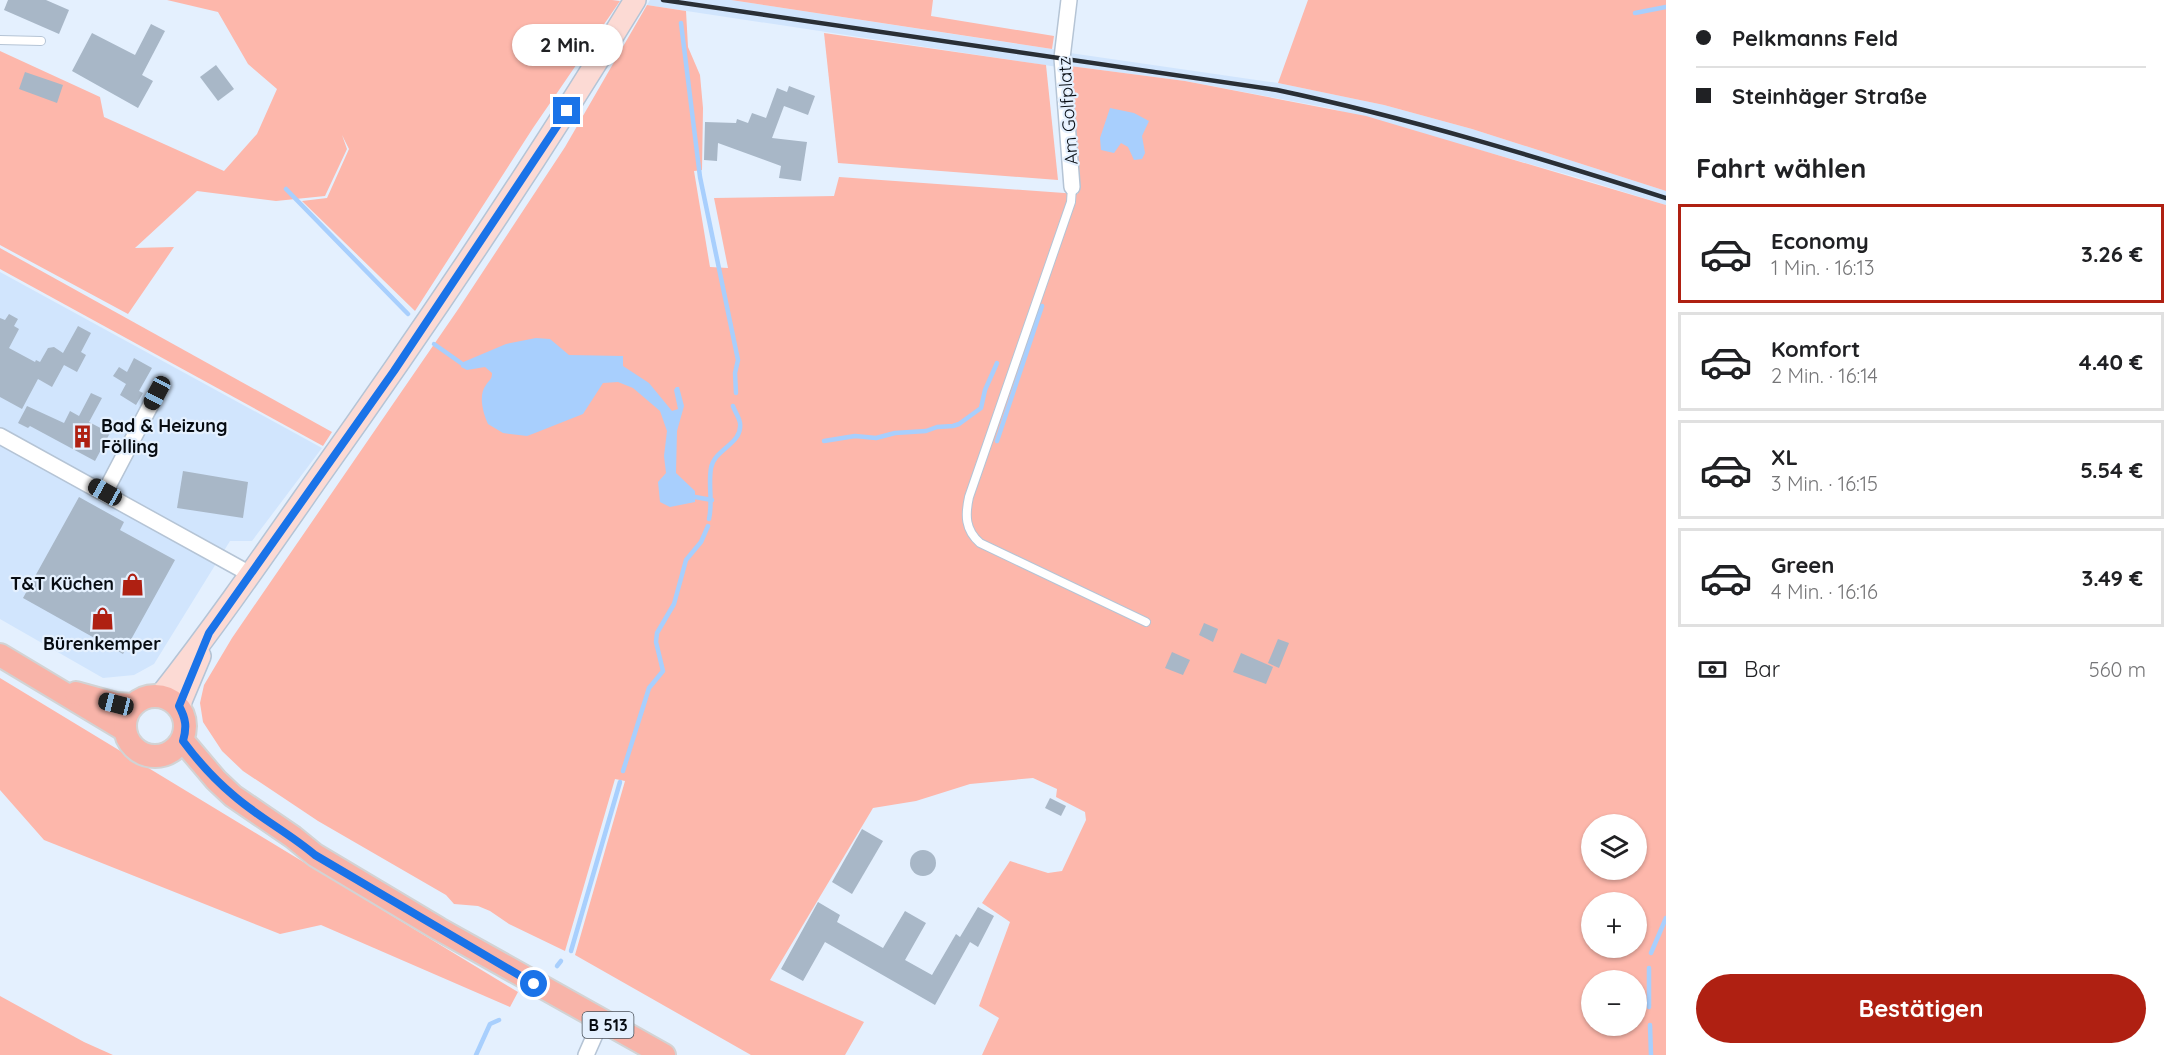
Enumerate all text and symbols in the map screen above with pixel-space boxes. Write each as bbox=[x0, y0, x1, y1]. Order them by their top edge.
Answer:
callout: 2 Min. bbox=[512, 24, 622, 66]
text: Pelkmanns Feld bbox=[1732, 24, 1898, 52]
text: 2 Min. bbox=[540, 32, 595, 57]
street label: Am Golfplatz bbox=[1052, 57, 1083, 166]
text: Steinhäger Straße bbox=[1732, 82, 1927, 110]
route end bbox=[553, 97, 580, 124]
text: Fahrt wählen bbox=[1696, 151, 1866, 185]
icon: car bbox=[1699, 227, 1753, 281]
text: Economy bbox=[1771, 227, 1869, 255]
text: 3.26 € bbox=[2081, 240, 2143, 268]
text: 1 Min. · 16:13 bbox=[1771, 255, 1874, 280]
icon: car bbox=[1699, 335, 1753, 389]
text: Komfort bbox=[1771, 335, 1860, 363]
text: 4.40 € bbox=[2079, 348, 2143, 376]
text: 2 Min. · 16:14 bbox=[1771, 363, 1878, 388]
car bbox=[141, 373, 173, 413]
place label: Bad & Heizung Fölling bbox=[101, 414, 228, 458]
building icon: Bad & Heizung Fölling bbox=[70, 423, 96, 449]
icon: car bbox=[1699, 443, 1753, 497]
text: XL bbox=[1771, 443, 1798, 471]
text: 5.54 € bbox=[2080, 456, 2143, 484]
text: 3 Min. · 16:15 bbox=[1771, 471, 1878, 496]
car bbox=[85, 475, 125, 509]
icon: car bbox=[1699, 551, 1753, 605]
text: Green bbox=[1771, 551, 1834, 579]
text: 3.49 € bbox=[2081, 564, 2143, 592]
shop icon: T&T Küchen bbox=[119, 571, 145, 597]
place label: T&T Küchen bbox=[10, 572, 114, 595]
text: 4 Min. · 16:16 bbox=[1771, 579, 1878, 604]
shop icon: Bürenkemper bbox=[89, 605, 115, 631]
place label: Bürenkemper bbox=[43, 632, 161, 655]
icon: cash bbox=[1696, 653, 1729, 686]
text: Bar bbox=[1744, 655, 1780, 683]
text: 560 m bbox=[2089, 657, 2146, 682]
car bbox=[96, 691, 136, 717]
map controls bbox=[1581, 814, 1647, 1036]
button: layers bbox=[1581, 814, 1647, 880]
button: + bbox=[1581, 892, 1647, 958]
route start bbox=[520, 970, 547, 997]
button: − bbox=[1581, 970, 1647, 1036]
button: Bestätigen bbox=[1696, 974, 2146, 1043]
road number: B 513 bbox=[582, 1012, 634, 1038]

